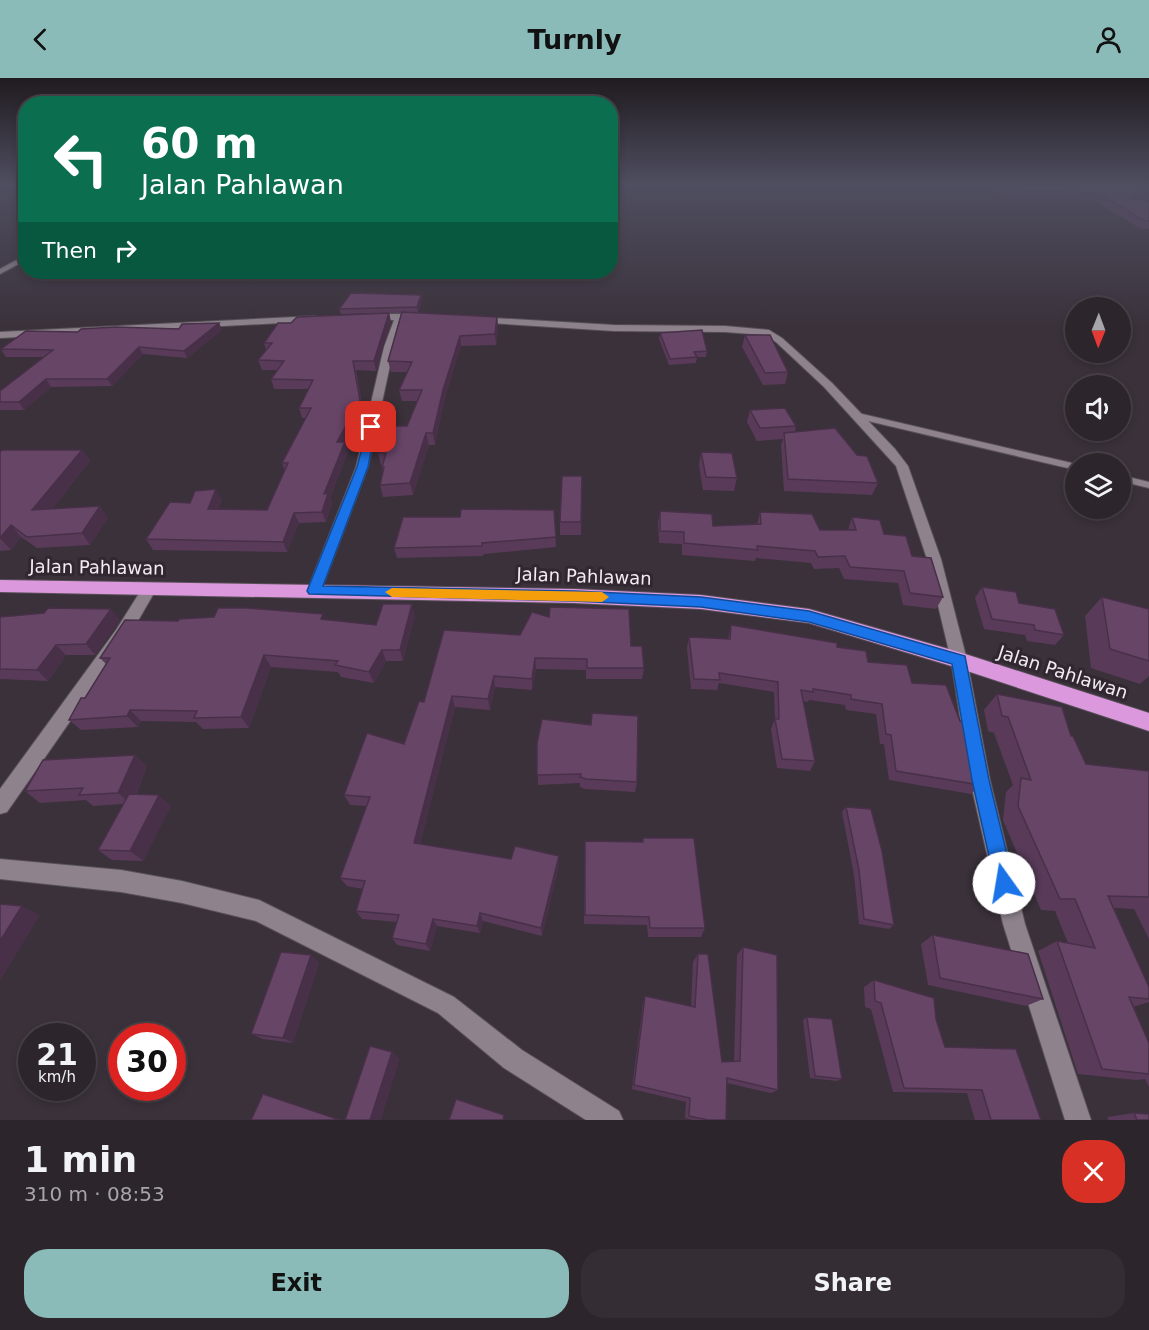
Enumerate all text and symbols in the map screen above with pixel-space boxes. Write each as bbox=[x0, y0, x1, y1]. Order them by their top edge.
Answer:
icon: back bbox=[24, 23, 57, 56]
icon: person bbox=[1092, 23, 1125, 56]
text: Turnly bbox=[527, 24, 622, 55]
text: 60 m bbox=[141, 119, 258, 168]
icon: left bbox=[42, 120, 120, 198]
text: Jalan Pahlawan bbox=[141, 169, 344, 200]
icon: right bbox=[109, 234, 142, 267]
text: Then bbox=[42, 238, 97, 263]
north arrow bbox=[1065, 297, 1131, 363]
map controls bbox=[1065, 297, 1131, 519]
button: sound bbox=[1065, 375, 1131, 441]
pin bbox=[345, 401, 396, 452]
icon: arrive bbox=[354, 410, 387, 443]
button: layers bbox=[1065, 453, 1131, 519]
street label: Jalan Pahlawan bbox=[28, 555, 165, 579]
street label: Jalan Pahlawan bbox=[515, 563, 652, 589]
street label: Jalan Pahlawan bbox=[995, 641, 1131, 703]
position arrow bbox=[972, 851, 1036, 915]
speed limit sign: 30 bbox=[108, 1023, 186, 1101]
text: 21 bbox=[36, 1037, 78, 1072]
text: km/h bbox=[38, 1068, 76, 1086]
text: 1 min bbox=[24, 1139, 137, 1180]
button: close bbox=[1062, 1140, 1125, 1203]
text: 310 m · 08:53 bbox=[24, 1182, 165, 1206]
button: Exit bbox=[24, 1249, 569, 1318]
button: Share bbox=[581, 1249, 1125, 1318]

